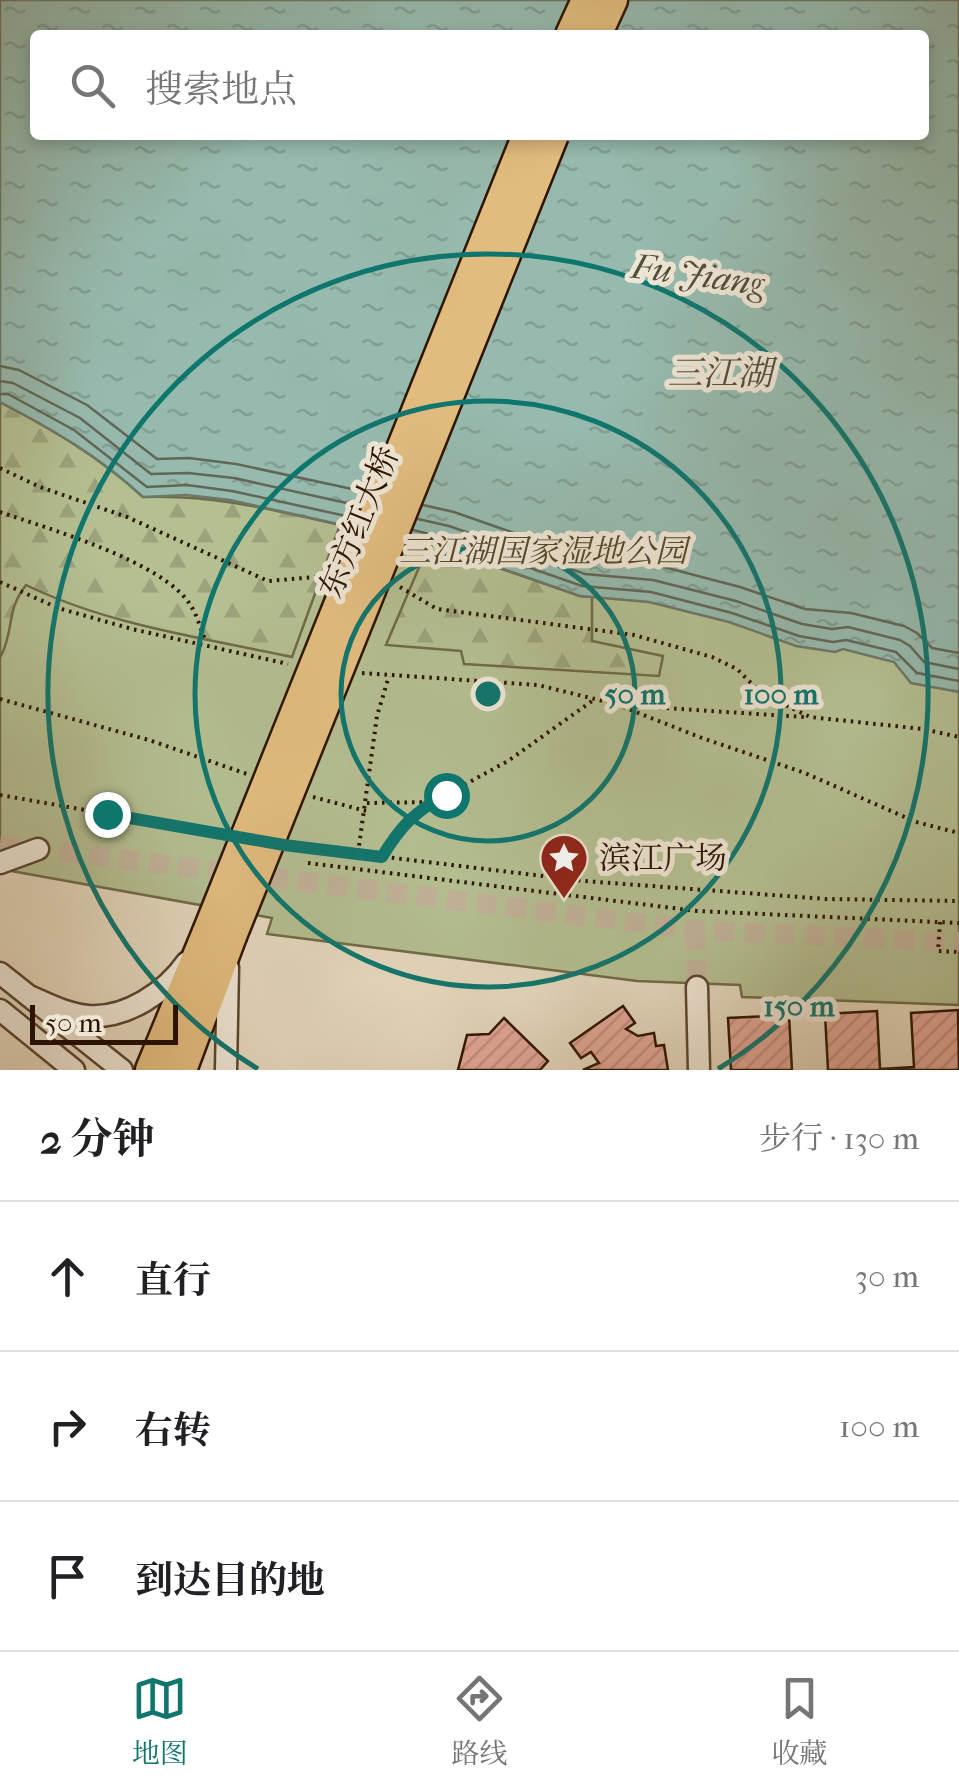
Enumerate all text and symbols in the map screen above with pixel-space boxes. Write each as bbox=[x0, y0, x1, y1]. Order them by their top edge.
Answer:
search box bbox=[30, 30, 929, 140]
icon: search bbox=[65, 58, 120, 113]
text: 搜索地点 bbox=[145, 67, 297, 112]
water label: Fu Jiang bbox=[628, 245, 768, 305]
water label: 三江湖 bbox=[667, 353, 778, 394]
street label: 东方红大桥 bbox=[312, 441, 406, 603]
park label: 三江湖国家湿地公园 bbox=[399, 533, 692, 570]
centre of rings bbox=[470, 676, 506, 712]
text: 50 m bbox=[605, 677, 666, 712]
text: 100 m bbox=[743, 677, 820, 712]
route start bbox=[424, 773, 470, 819]
route end bbox=[85, 792, 131, 838]
place icon: 滨江广场 bbox=[538, 832, 590, 900]
place label: 滨江广场 bbox=[599, 840, 727, 877]
text: 150 m bbox=[763, 989, 836, 1024]
scale bar bbox=[30, 1000, 178, 1044]
text: 50 m bbox=[45, 1006, 102, 1039]
text: 2 分钟 bbox=[40, 1115, 155, 1164]
text: 步行 · 130 m bbox=[759, 1120, 919, 1157]
icon: ahead bbox=[40, 1249, 95, 1304]
text: 直行 bbox=[135, 1258, 211, 1303]
text: 30 m bbox=[855, 1258, 919, 1295]
icon: right bbox=[40, 1399, 95, 1454]
text: 右转 bbox=[135, 1408, 211, 1453]
text: 100 m bbox=[839, 1408, 919, 1445]
icon: arrive bbox=[40, 1549, 95, 1604]
text: 到达目的地 bbox=[135, 1558, 325, 1603]
tab: 地图 bbox=[132, 1671, 188, 1771]
tab: 路线 bbox=[451, 1671, 507, 1771]
tab: 收藏 bbox=[771, 1671, 827, 1771]

